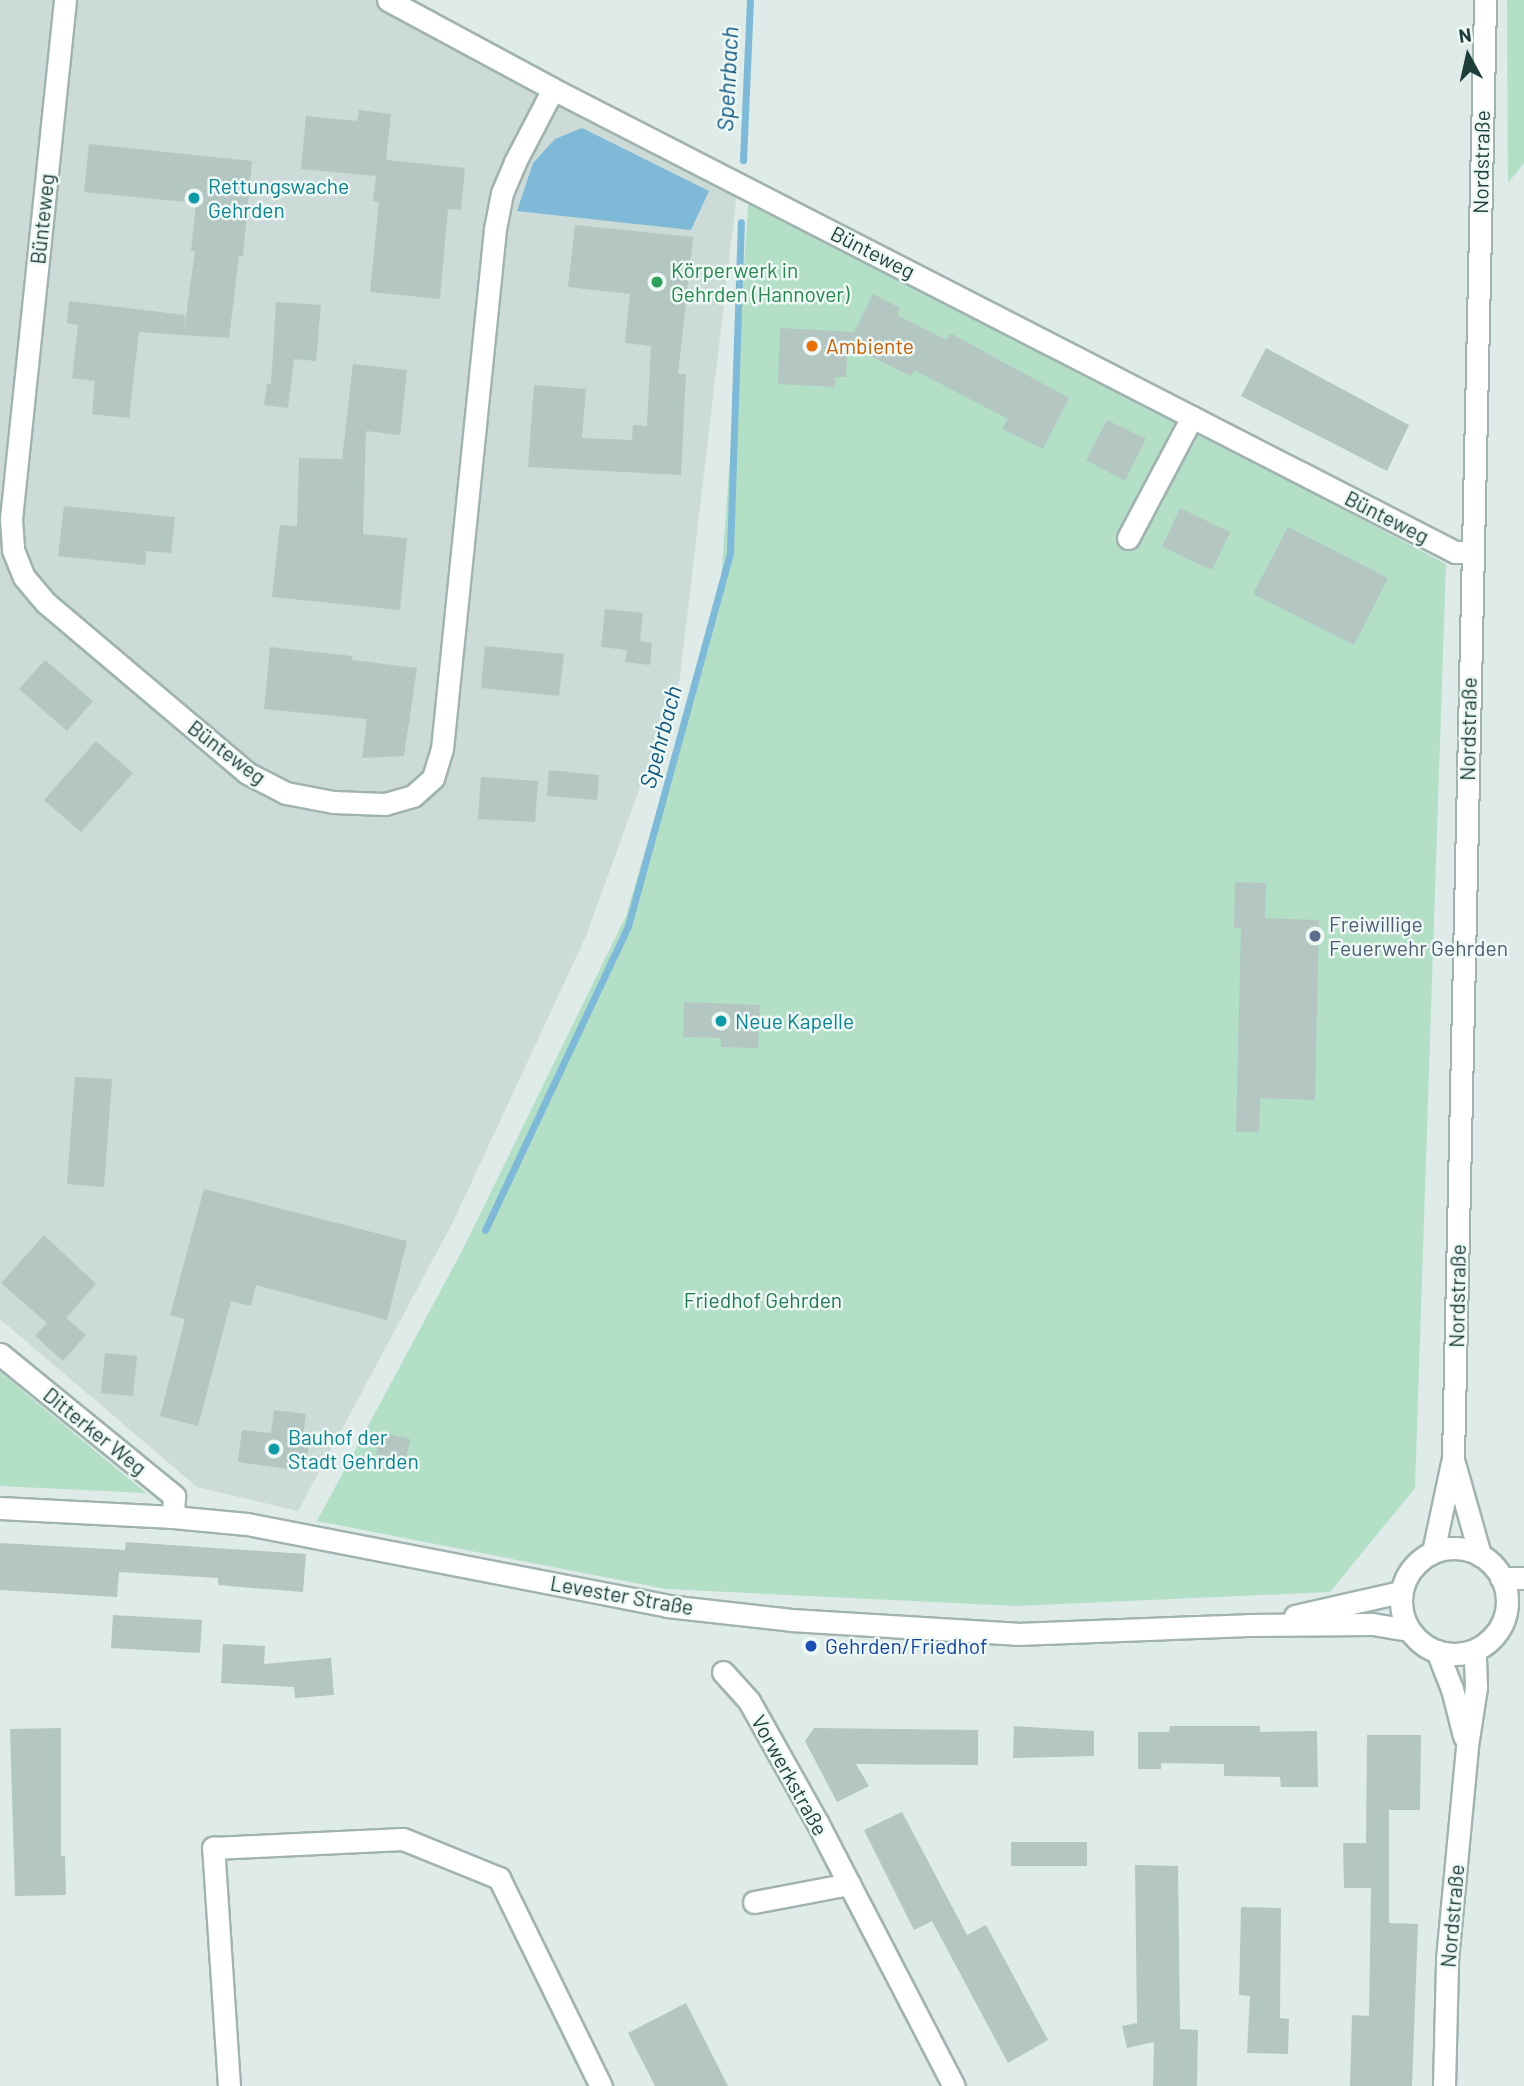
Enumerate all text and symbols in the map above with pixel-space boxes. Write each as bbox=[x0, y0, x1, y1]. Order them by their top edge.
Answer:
north arrow bbox=[1433, 21, 1503, 91]
text: N bbox=[1457, 22, 1473, 47]
water label: Spehrbach bbox=[710, 26, 744, 132]
street label: Nordstraße bbox=[1467, 110, 1495, 214]
street label: Bünteweg bbox=[25, 172, 59, 266]
place label: Rettungswache Gehrden bbox=[208, 173, 349, 223]
marker: Rettungswache Gehrden bbox=[186, 190, 202, 206]
street label: Bünteweg bbox=[827, 220, 919, 284]
place label: Körperwerk in Gehrden (Hannover) bbox=[671, 257, 849, 307]
marker: Körperwerk in Gehrden (Hannover) bbox=[649, 274, 665, 290]
place label: Ambiente bbox=[826, 333, 914, 359]
marker: Ambiente bbox=[804, 338, 820, 354]
street label: Bünteweg bbox=[1341, 485, 1433, 549]
street label: Nordstraße bbox=[1454, 677, 1482, 781]
water label: Spehrbach bbox=[633, 683, 687, 791]
street label: Bünteweg bbox=[183, 715, 271, 789]
place label: Freiwillige Feuerwehr Gehrden bbox=[1329, 911, 1508, 961]
marker: Freiwillige Feuerwehr Gehrden bbox=[1307, 928, 1323, 944]
place label: Neue Kapelle bbox=[735, 1008, 854, 1034]
marker: Neue Kapelle bbox=[713, 1013, 729, 1029]
street label: Nordstraße bbox=[1443, 1244, 1471, 1348]
park label: Friedhof Gehrden bbox=[684, 1287, 842, 1313]
street label: Ditterker Weg bbox=[38, 1382, 152, 1480]
place label: Bauhof der Stadt Gehrden bbox=[288, 1424, 419, 1474]
marker: Bauhof der Stadt Gehrden bbox=[266, 1441, 282, 1457]
street label: Levester Straße bbox=[548, 1570, 696, 1620]
place label: Gehrden/Friedhof bbox=[825, 1633, 988, 1659]
marker: Gehrden/Friedhof bbox=[803, 1638, 819, 1654]
street label: Vorwerkstraße bbox=[746, 1710, 834, 1840]
street label: Nordstraße bbox=[1435, 1863, 1469, 1969]

